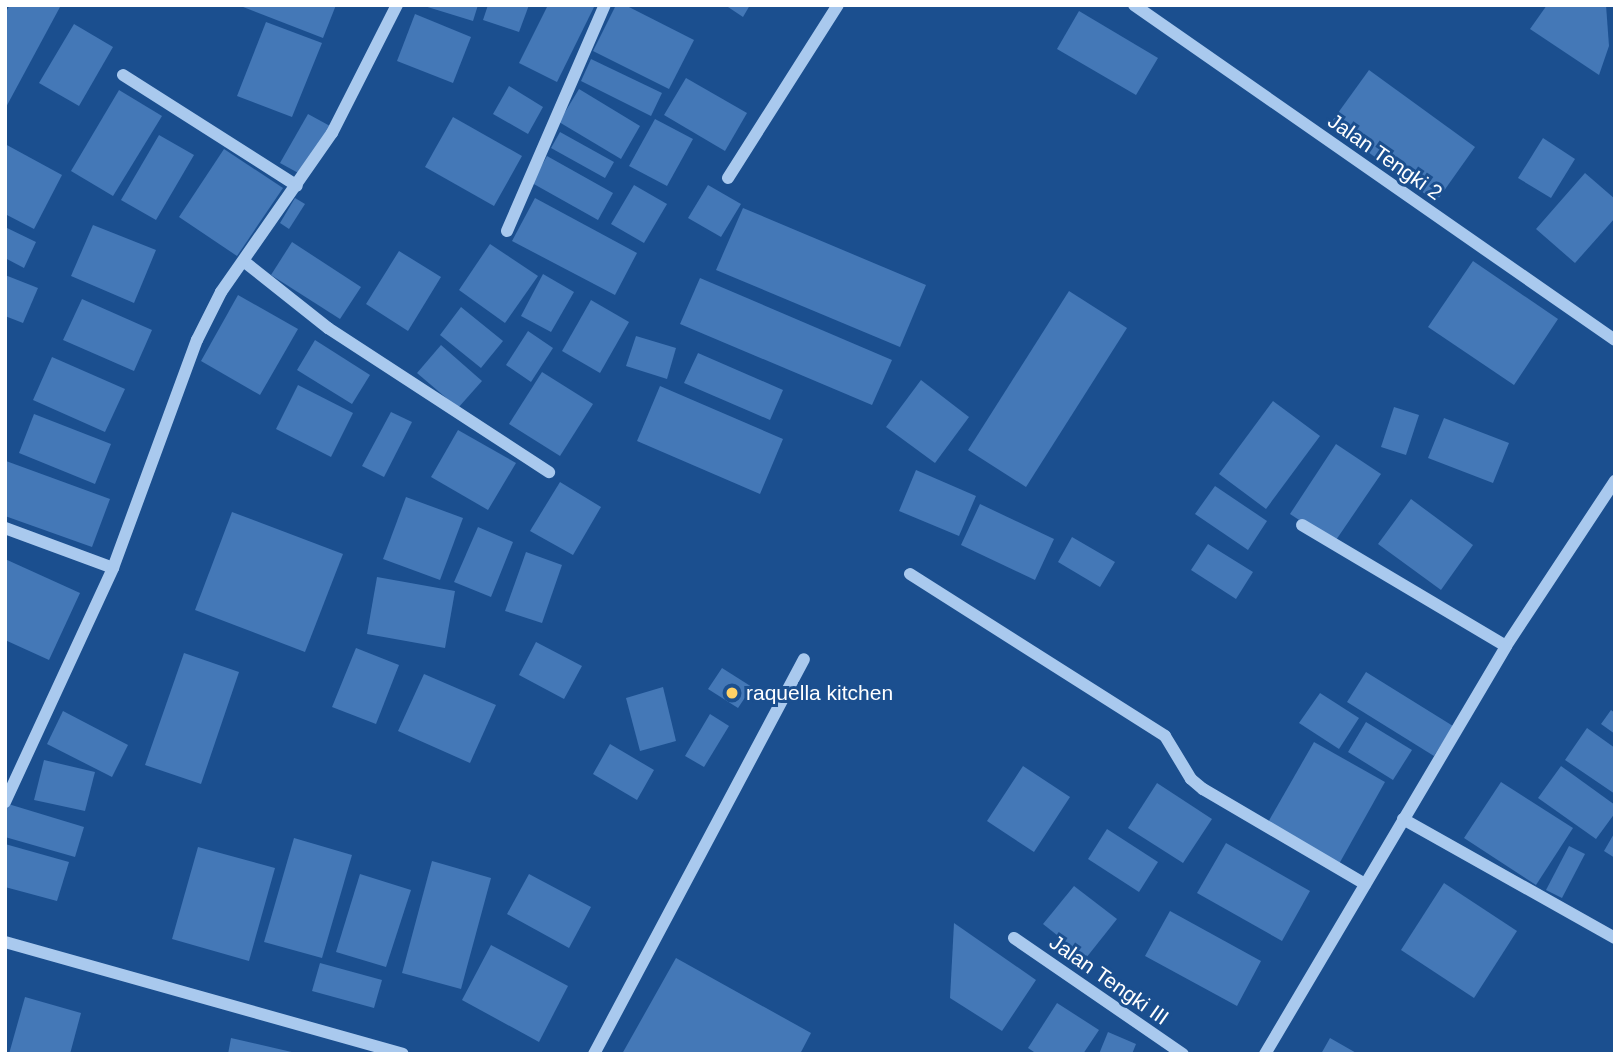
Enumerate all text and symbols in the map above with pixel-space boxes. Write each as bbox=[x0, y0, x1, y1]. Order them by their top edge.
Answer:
street label: Jalan Tengki 2 bbox=[1323, 108, 1447, 206]
place label: raquella kitchen bbox=[746, 680, 893, 706]
marker: raquella kitchen bbox=[724, 685, 740, 701]
street label: Jalan Tengki III bbox=[1044, 930, 1174, 1030]

